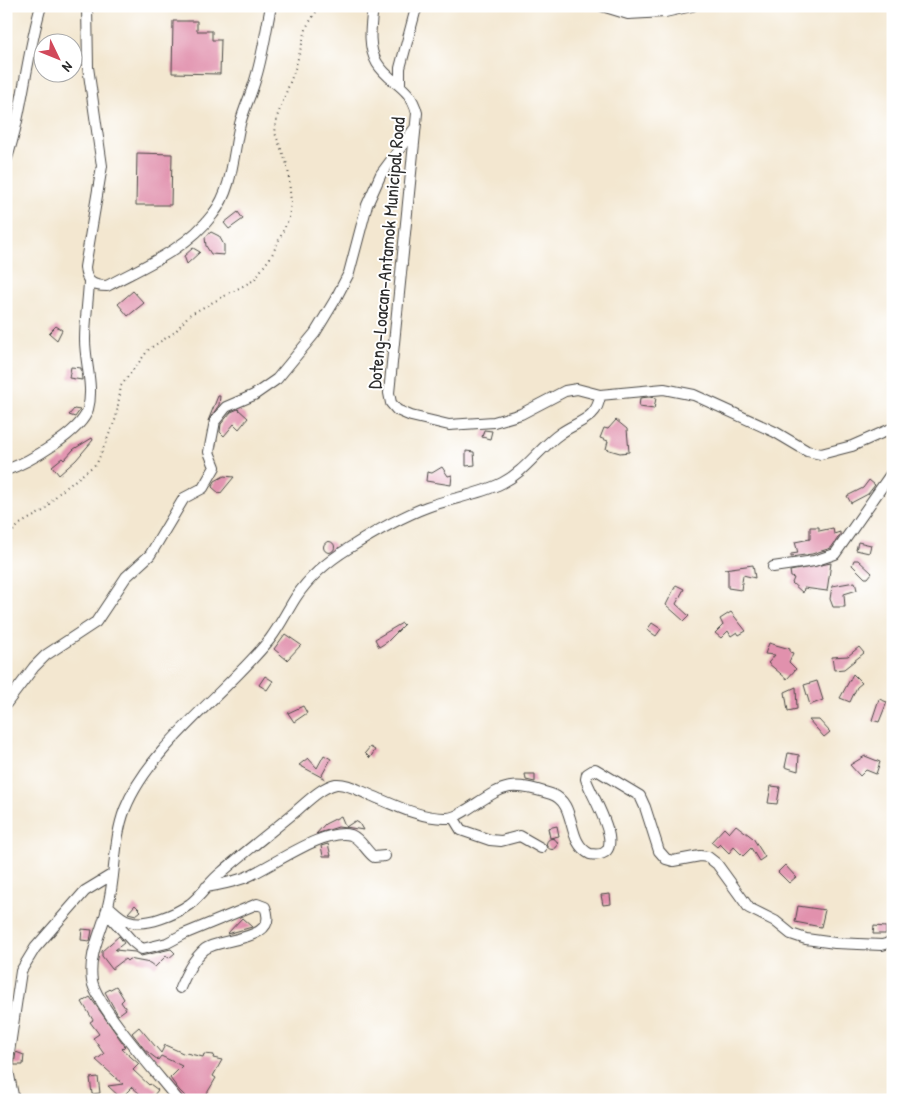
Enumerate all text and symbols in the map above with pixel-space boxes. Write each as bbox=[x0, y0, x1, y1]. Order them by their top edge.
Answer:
north arrow bbox=[32, 32, 82, 82]
text: N bbox=[58, 58, 77, 77]
street label: Doteng-Loacan-Antamok Municipal Road bbox=[361, 115, 411, 390]

